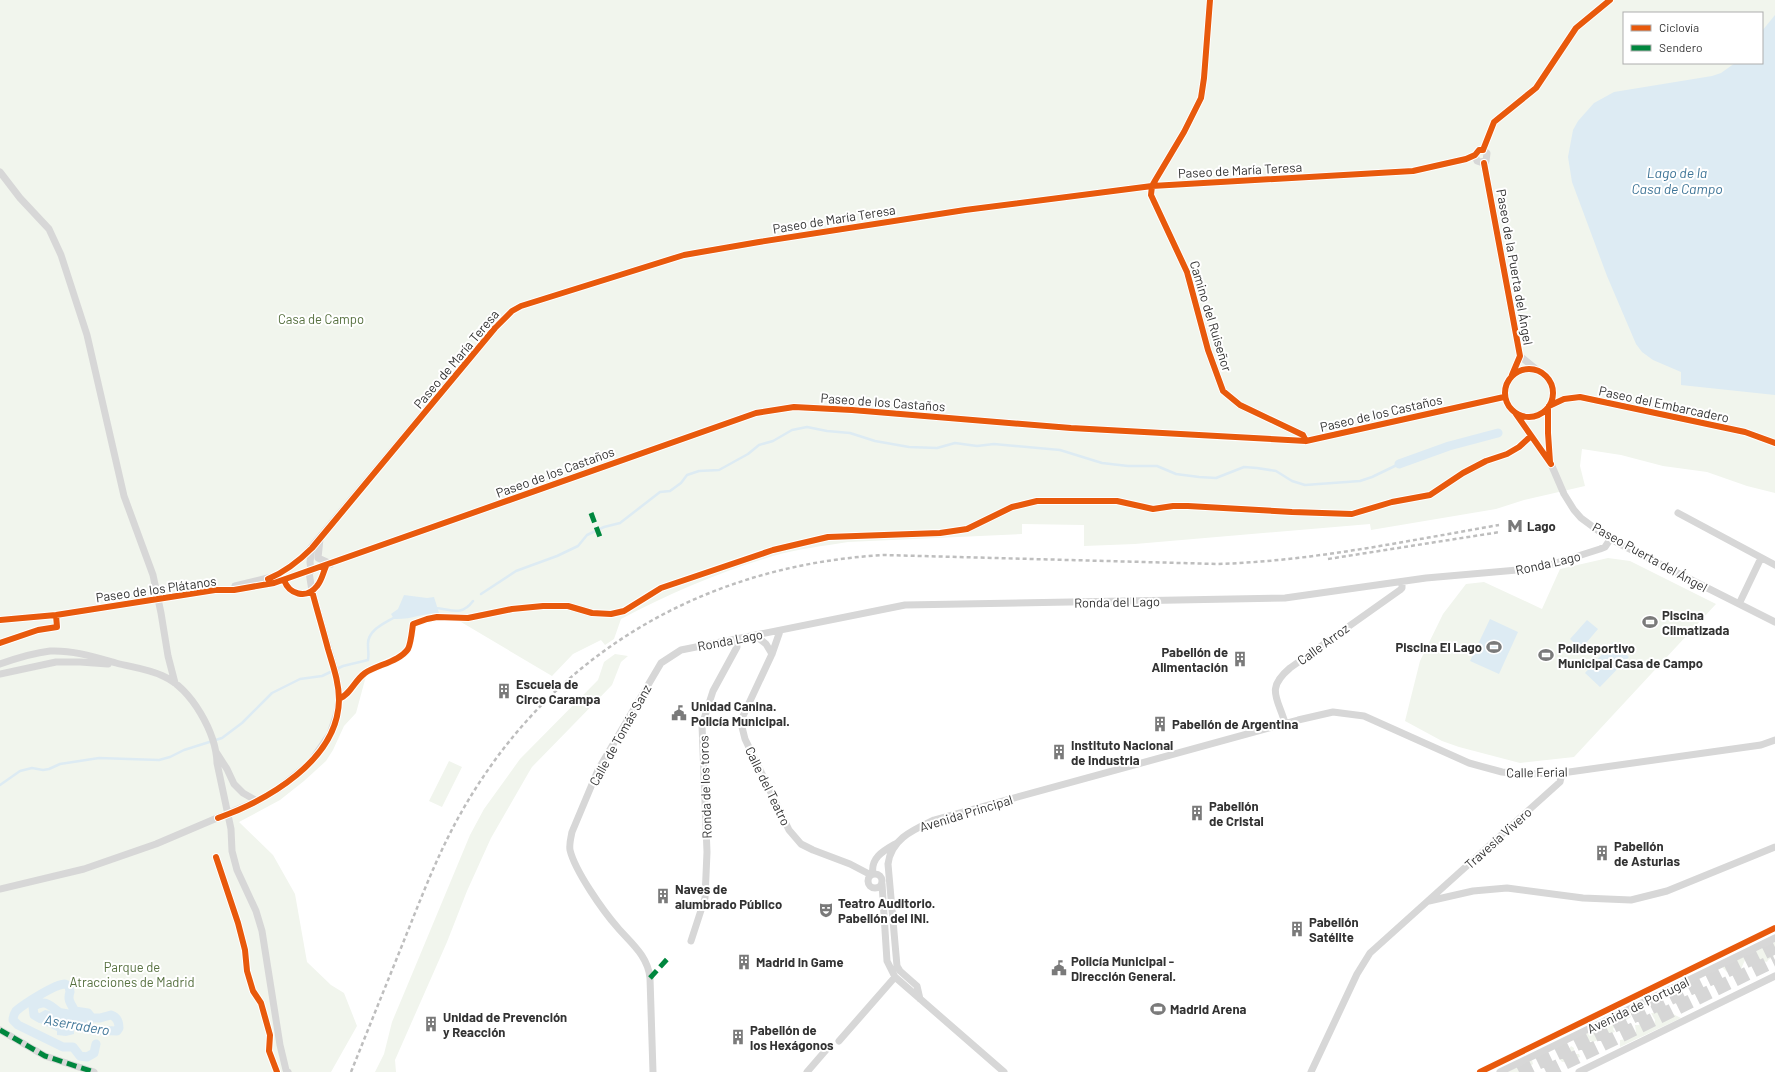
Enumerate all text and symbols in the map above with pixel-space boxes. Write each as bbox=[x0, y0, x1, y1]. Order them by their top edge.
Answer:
legend bbox=[1623, 12, 1763, 64]
text: Ciclovía bbox=[1659, 20, 1699, 34]
text: Sendero bbox=[1659, 40, 1703, 54]
street label: Paseo de María Teresa bbox=[1178, 159, 1302, 181]
water label: Lago de la Casa de Campo bbox=[1631, 164, 1723, 197]
street label: Paseo de la Puerta del Ángel bbox=[1493, 188, 1537, 346]
street label: Paseo de María Teresa bbox=[771, 201, 897, 237]
street label: Camino del Ruiseñor bbox=[1187, 259, 1236, 374]
street label: Paseo de María Teresa bbox=[410, 306, 502, 412]
park label: Casa de Campo bbox=[278, 311, 364, 327]
street label: Paseo del Embarcadero bbox=[1597, 382, 1731, 426]
street label: Paseo de los Castaños bbox=[820, 390, 946, 414]
street label: Paseo de los Castaños bbox=[1318, 391, 1444, 435]
street label: Paseo de los Castaños bbox=[493, 443, 617, 501]
metro station icon: Lago bbox=[1506, 517, 1524, 535]
place label: Lago bbox=[1527, 518, 1556, 534]
street label: Paseo Puerta del Ángel bbox=[1590, 519, 1710, 595]
street label: Ronda Lago bbox=[1514, 548, 1582, 578]
street label: Paseo de los Plátanos bbox=[95, 573, 217, 605]
street label: Ronda del Lago bbox=[1074, 593, 1160, 611]
place label: Piscina Climatizada bbox=[1662, 607, 1729, 638]
sports icon: Piscina Climatizada bbox=[1641, 613, 1659, 631]
street label: Calle Arroz bbox=[1294, 620, 1352, 668]
street label: Ronda Lago bbox=[696, 626, 764, 654]
sports icon: Piscina El Lago bbox=[1485, 638, 1503, 656]
place label: Piscina El Lago bbox=[1395, 639, 1482, 655]
place label: Polideportivo Municipal Casa de Campo bbox=[1558, 640, 1703, 671]
place label: Pabellón de Alimentación bbox=[1151, 644, 1228, 675]
sports icon: Polideportivo Municipal Casa de Campo bbox=[1537, 646, 1555, 664]
building icon: Pabellón de Alimentación bbox=[1231, 650, 1249, 668]
place label: Escuela de Circo Carampa bbox=[516, 676, 601, 707]
street label: Calle de Tomás Sanz bbox=[586, 681, 655, 788]
building icon: Escuela de Circo Carampa bbox=[495, 682, 513, 700]
place label: Unidad Canina. Policía Municipal. bbox=[691, 698, 790, 729]
public building icon: Unidad Canina. Policía Municipal. bbox=[670, 704, 688, 722]
building icon: Pabellón de Argentina bbox=[1151, 715, 1169, 733]
place label: Pabellón de Argentina bbox=[1172, 716, 1298, 732]
street label: Ronda de los toros bbox=[695, 735, 715, 839]
place label: Instituto Nacional de Industria bbox=[1071, 737, 1173, 768]
building icon: Instituto Nacional de Industria bbox=[1050, 743, 1068, 761]
street label: Calle del Teatro bbox=[742, 744, 794, 828]
street label: Calle Ferial bbox=[1506, 763, 1568, 781]
street label: Avenida Principal bbox=[917, 791, 1015, 835]
place label: Pabellón de Cristal bbox=[1209, 798, 1264, 829]
building icon: Pabellón de Cristal bbox=[1188, 804, 1206, 822]
street label: Travesía Vivero bbox=[1461, 804, 1535, 872]
place label: Pabellón de Asturias bbox=[1614, 838, 1680, 869]
building icon: Pabellón de Asturias bbox=[1593, 844, 1611, 862]
place label: Naves de alumbrado Público bbox=[675, 881, 782, 912]
building icon: Naves de alumbrado Público bbox=[654, 887, 672, 905]
place label: Teatro Auditorio. Pabellón del INI. bbox=[838, 895, 935, 926]
theatre icon: Teatro Auditorio. Pabellón del INI. bbox=[817, 901, 835, 919]
place label: Pabellón Satélite bbox=[1309, 914, 1359, 945]
building icon: Pabellón Satélite bbox=[1288, 920, 1306, 938]
building icon: Madrid in Game bbox=[735, 953, 753, 971]
place label: Policía Municipal - Dirección General. bbox=[1071, 953, 1176, 984]
place label: Madrid in Game bbox=[756, 954, 844, 970]
park label: Parque de Atracciones de Madrid bbox=[69, 959, 195, 990]
public building icon: Policía Municipal - Dirección General. bbox=[1050, 959, 1068, 977]
street label: Avenida de Portugal bbox=[1584, 973, 1692, 1037]
sports icon: Madrid Arena bbox=[1149, 1000, 1167, 1018]
place label: Madrid Arena bbox=[1170, 1001, 1247, 1017]
place label: Unidad de Prevención y Reacción bbox=[443, 1009, 567, 1040]
water label: Aserradero bbox=[43, 1010, 111, 1039]
building icon: Unidad de Prevención y Reacción bbox=[422, 1015, 440, 1033]
place label: Pabellón de los Hexágonos bbox=[750, 1022, 834, 1053]
building icon: Pabellón de los Hexágonos bbox=[729, 1028, 747, 1046]

